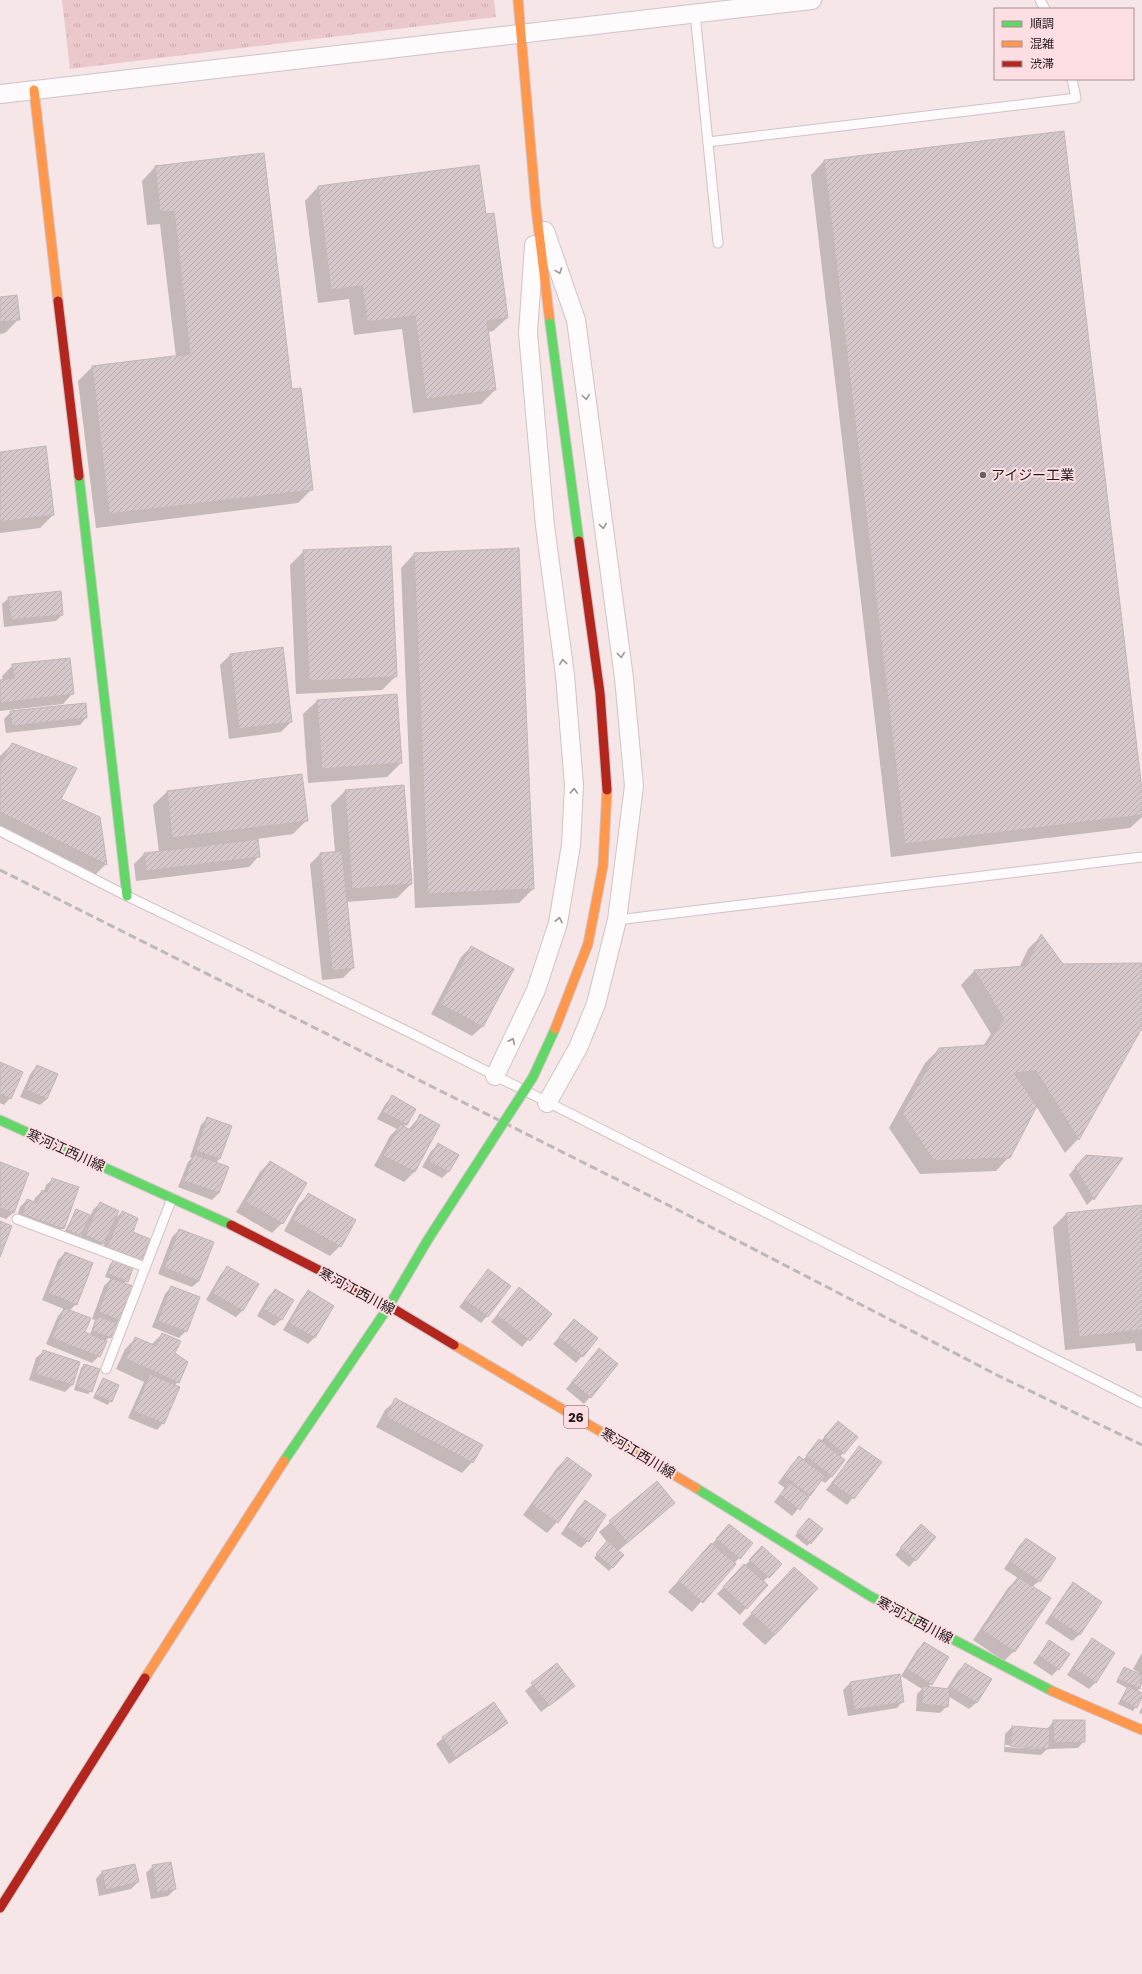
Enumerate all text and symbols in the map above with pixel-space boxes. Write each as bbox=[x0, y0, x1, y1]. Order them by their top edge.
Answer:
legend bbox=[994, 8, 1134, 80]
text: 順調 bbox=[1030, 15, 1054, 32]
text: 混雑 bbox=[1030, 35, 1054, 52]
text: 渋滞 bbox=[1030, 55, 1054, 72]
one-way arrow bbox=[554, 268, 562, 275]
one-way arrow bbox=[581, 394, 590, 401]
place label: アイジー工業 bbox=[991, 465, 1074, 485]
marker: アイジー工業 bbox=[978, 470, 988, 480]
one-way arrow bbox=[599, 523, 608, 529]
one-way arrow bbox=[616, 652, 625, 658]
one-way arrow bbox=[559, 659, 568, 665]
one-way arrow bbox=[569, 788, 578, 794]
one-way arrow bbox=[554, 917, 562, 923]
one-way arrow bbox=[507, 1038, 515, 1045]
street label: 寒河江西川線 bbox=[24, 1124, 108, 1176]
street label: 寒河江西川線 bbox=[315, 1262, 399, 1320]
road number: 26 bbox=[564, 1406, 588, 1428]
street label: 寒河江西川線 bbox=[597, 1423, 679, 1483]
street label: 寒河江西川線 bbox=[873, 1591, 957, 1649]

